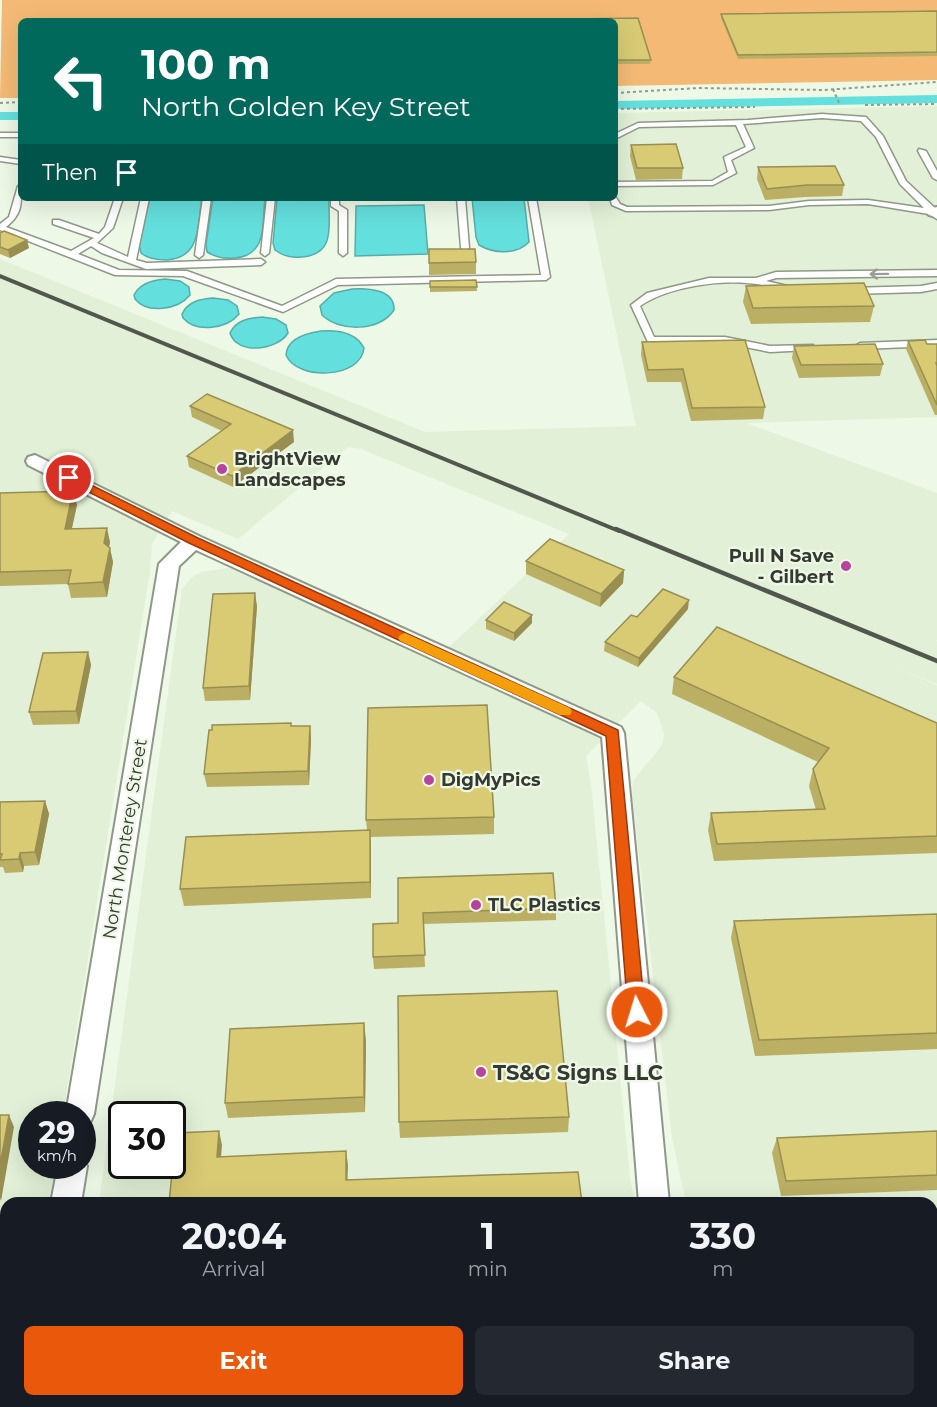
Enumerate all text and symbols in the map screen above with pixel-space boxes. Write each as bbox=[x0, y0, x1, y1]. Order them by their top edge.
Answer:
text: 100 m bbox=[141, 38, 270, 90]
icon: left bbox=[42, 42, 120, 120]
text: North Golden Key Street bbox=[141, 90, 470, 123]
icon: arrive bbox=[110, 156, 143, 189]
text: Then bbox=[42, 159, 98, 186]
one-way arrow bbox=[869, 268, 889, 279]
place label: BrightView Landscapes bbox=[234, 448, 346, 491]
pin bbox=[43, 452, 94, 503]
icon: arrive bbox=[52, 461, 85, 494]
marker: BrightView Landscapes bbox=[215, 462, 229, 476]
place label: Pull N Save - Gilbert bbox=[729, 545, 834, 588]
marker: Pull N Save - Gilbert bbox=[839, 559, 853, 573]
street label: North Monterey Street bbox=[98, 737, 152, 941]
place label: DigMyPics bbox=[441, 769, 541, 791]
marker: DigMyPics bbox=[422, 773, 436, 787]
place label: TLC Plastics bbox=[488, 894, 601, 916]
marker: TLC Plastics bbox=[469, 898, 483, 912]
position arrow bbox=[605, 980, 669, 1044]
place label: TS&G Signs LLC bbox=[493, 1060, 663, 1085]
marker: TS&G Signs LLC bbox=[474, 1065, 488, 1079]
speed limit sign: 30 bbox=[108, 1101, 186, 1179]
text: 29 bbox=[39, 1114, 75, 1151]
text: km/h bbox=[37, 1146, 77, 1165]
text: 20:04 bbox=[182, 1214, 286, 1258]
text: 1 bbox=[481, 1214, 495, 1258]
text: 330 bbox=[689, 1214, 756, 1258]
text: Arrival bbox=[202, 1257, 265, 1281]
text: min bbox=[468, 1257, 508, 1281]
text: m bbox=[712, 1257, 733, 1281]
button: Exit bbox=[24, 1326, 463, 1395]
button: Share bbox=[475, 1326, 914, 1395]

